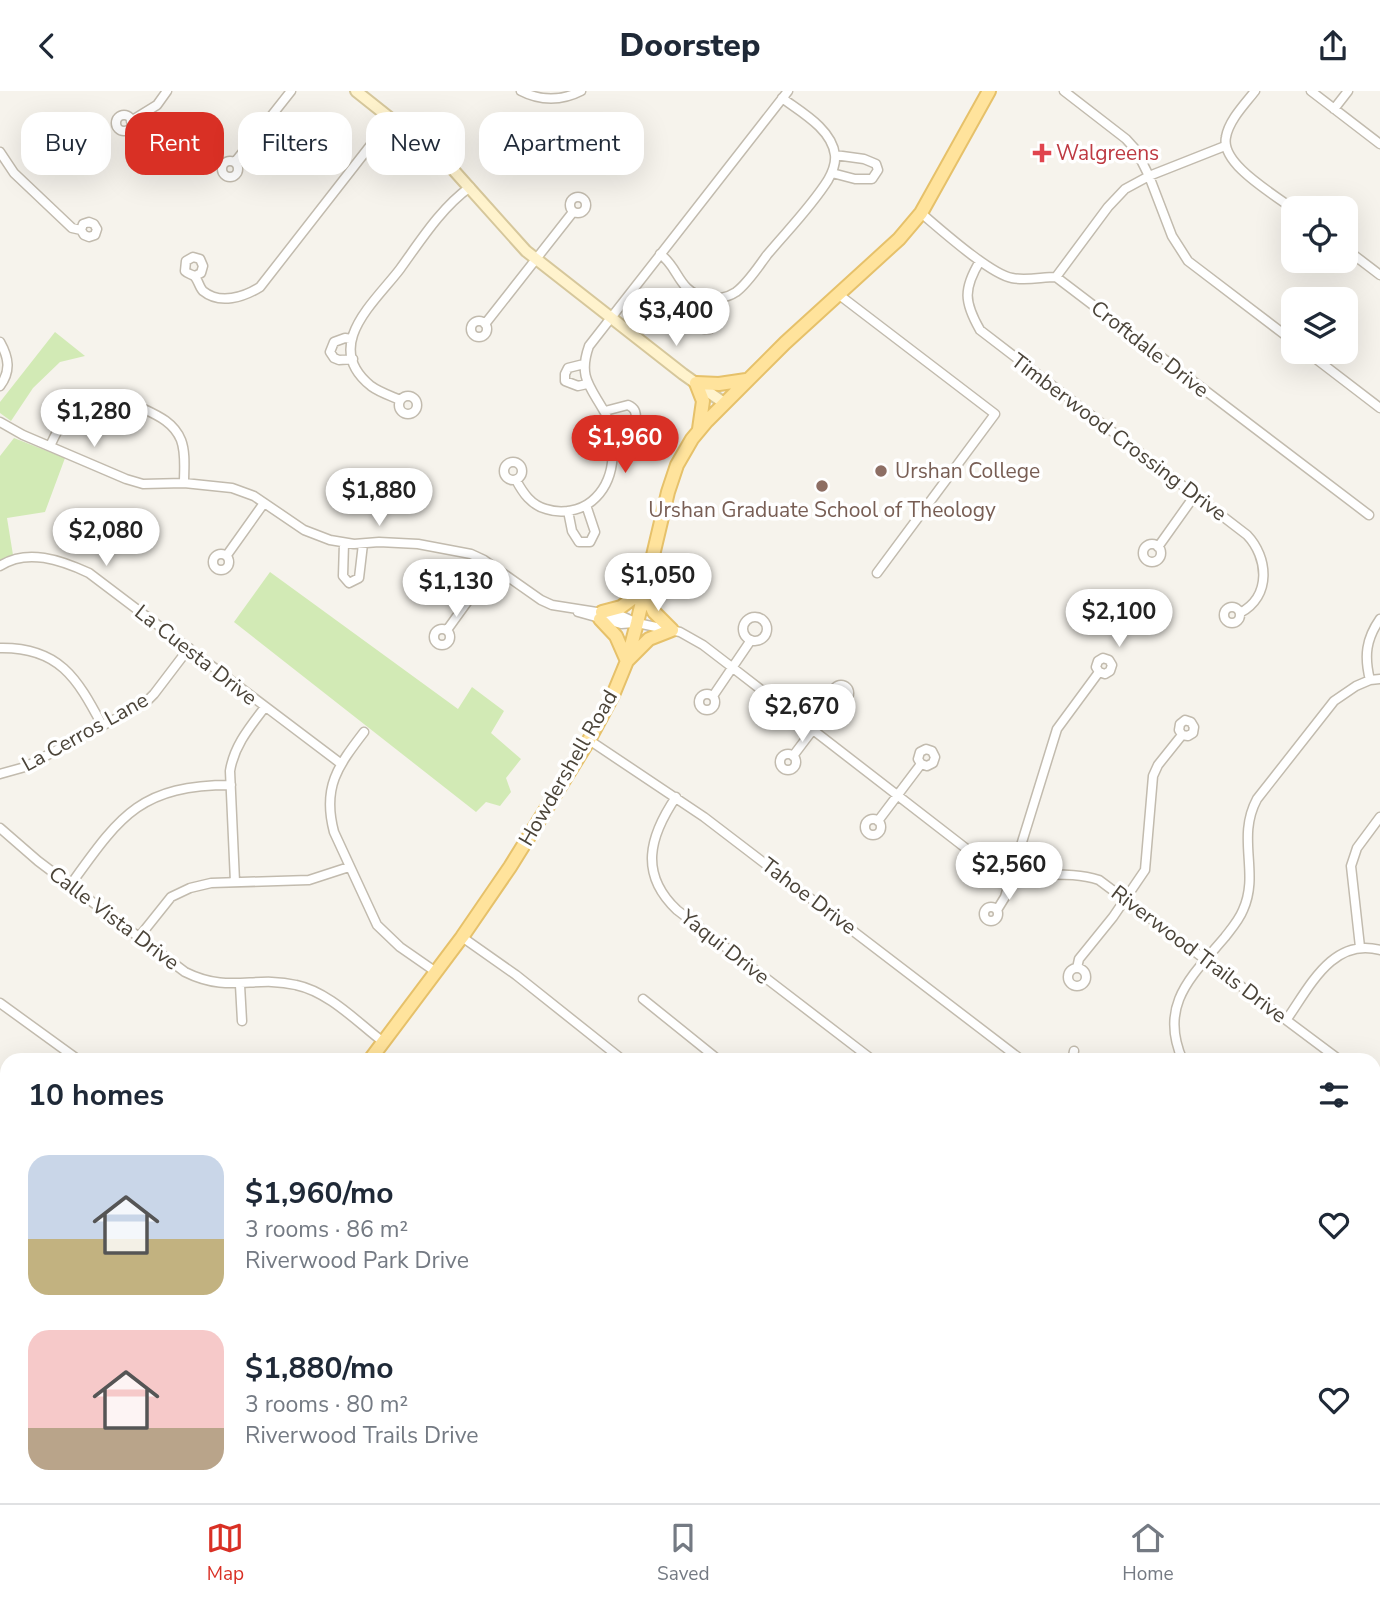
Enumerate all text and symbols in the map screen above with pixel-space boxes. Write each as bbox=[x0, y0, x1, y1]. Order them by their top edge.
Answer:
text: Doorstep bbox=[620, 24, 760, 67]
icon: back bbox=[28, 27, 66, 65]
icon: share bbox=[1314, 27, 1352, 65]
chip: Buy bbox=[21, 112, 111, 175]
chip: Rent bbox=[125, 112, 224, 175]
chip: Filters bbox=[238, 112, 352, 175]
chip: New bbox=[366, 112, 465, 175]
chip: Apartment bbox=[479, 112, 644, 175]
place label: Walgreens bbox=[1056, 139, 1159, 167]
marker: Walgreens bbox=[1034, 145, 1050, 161]
map controls bbox=[1281, 196, 1358, 364]
button: locate bbox=[1281, 196, 1358, 273]
button: layers bbox=[1281, 287, 1358, 364]
pin: $3,400 bbox=[619, 289, 733, 348]
street label: Croftdale Drive bbox=[1085, 294, 1215, 404]
text: $3,400 bbox=[639, 295, 713, 326]
street label: Timberwood Crossing Drive bbox=[1005, 347, 1233, 527]
pin: $1,280 bbox=[37, 389, 151, 449]
text: $1,280 bbox=[57, 396, 131, 427]
pin: $1,960 bbox=[568, 415, 682, 475]
text: $1,960 bbox=[588, 422, 662, 453]
place label: Urshan College bbox=[895, 457, 1040, 485]
marker: Urshan College bbox=[873, 463, 889, 479]
pin: $1,880 bbox=[322, 469, 436, 528]
text: $1,880 bbox=[342, 475, 416, 506]
marker: Urshan Graduate School of Theology bbox=[814, 478, 830, 494]
place label: Urshan Graduate School of Theology bbox=[648, 496, 996, 524]
pin: $2,080 bbox=[49, 509, 163, 568]
text: $2,080 bbox=[69, 515, 143, 546]
pin: $1,050 bbox=[601, 553, 715, 613]
pin: $1,130 bbox=[399, 559, 513, 619]
text: $1,050 bbox=[621, 560, 695, 591]
text: $1,130 bbox=[419, 566, 493, 597]
pin: $2,100 bbox=[1062, 589, 1176, 649]
text: $2,100 bbox=[1082, 596, 1156, 627]
street label: La Cuesta Drive bbox=[129, 598, 263, 712]
street label: Howdershell Road bbox=[512, 685, 624, 851]
pin: $2,670 bbox=[745, 685, 859, 744]
street label: La Cerros Lane bbox=[17, 686, 153, 778]
text: $2,670 bbox=[765, 691, 839, 722]
pin: $2,560 bbox=[952, 843, 1066, 902]
text: $2,560 bbox=[972, 849, 1046, 880]
street label: Tahoe Drive bbox=[756, 851, 862, 941]
street label: Calle Vista Drive bbox=[43, 860, 185, 976]
street label: Riverwood Trails Drive bbox=[1105, 879, 1293, 1029]
street label: Yaqui Drive bbox=[674, 903, 775, 991]
text: 10 homes bbox=[28, 1075, 164, 1116]
icon: filters bbox=[1315, 1076, 1353, 1114]
text: $1,960/mo bbox=[245, 1173, 394, 1214]
icon: home bbox=[84, 1183, 168, 1267]
icon: heart bbox=[1315, 1206, 1353, 1244]
text: 3 rooms · 86 m² bbox=[245, 1214, 408, 1245]
text: Riverwood Park Drive bbox=[245, 1245, 469, 1276]
text: $1,880/mo bbox=[245, 1348, 394, 1389]
icon: home bbox=[84, 1358, 168, 1442]
icon: heart bbox=[1315, 1381, 1353, 1419]
text: 3 rooms · 80 m² bbox=[245, 1389, 408, 1420]
text: Riverwood Trails Drive bbox=[245, 1420, 479, 1451]
tab: Map bbox=[206, 1519, 244, 1587]
tab: Saved bbox=[657, 1519, 710, 1587]
tab: Home bbox=[1122, 1519, 1174, 1587]

